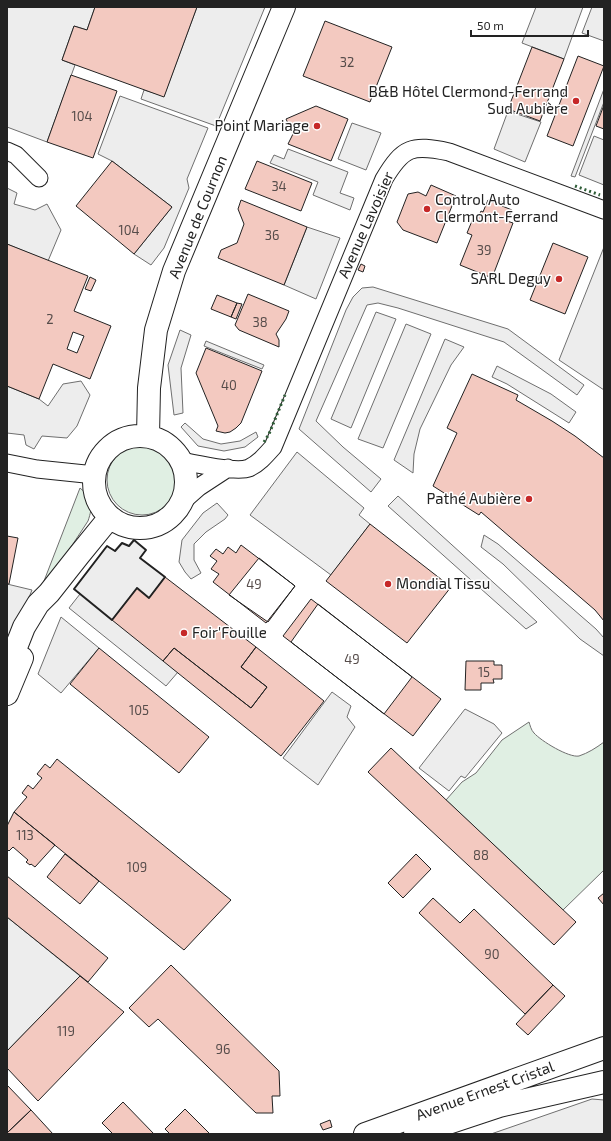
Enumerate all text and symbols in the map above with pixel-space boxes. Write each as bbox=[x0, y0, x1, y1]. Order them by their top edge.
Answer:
scale bar bbox=[471, 12, 588, 38]
text: 50 m bbox=[477, 18, 504, 32]
house number: 32 bbox=[340, 54, 354, 70]
place label: B&B Hôtel Clermond-Ferrand Sud Aubière bbox=[368, 82, 568, 117]
marker: B&B Hôtel Clermond-Ferrand Sud Aubière bbox=[571, 96, 581, 106]
house number: 104 bbox=[71, 108, 93, 124]
place label: Point Mariage bbox=[214, 116, 309, 134]
marker: Point Mariage bbox=[312, 121, 322, 131]
street label: Avenue de Cournon bbox=[164, 152, 230, 281]
street label: Avenue Lavoisier bbox=[333, 168, 397, 281]
house number: 34 bbox=[271, 178, 287, 194]
place label: Control Auto Clermont-Ferrand bbox=[435, 190, 558, 225]
marker: Control Auto Clermont-Ferrand bbox=[422, 204, 432, 214]
house number: 104 bbox=[118, 222, 140, 238]
house number: 36 bbox=[265, 227, 279, 243]
house number: 39 bbox=[477, 242, 491, 258]
place label: SARL Deguy bbox=[470, 269, 551, 287]
marker: SARL Deguy bbox=[554, 274, 564, 284]
house number: 2 bbox=[46, 311, 54, 327]
house number: 38 bbox=[252, 314, 268, 330]
house number: 40 bbox=[221, 377, 237, 393]
place label: Pathé Aubière bbox=[426, 489, 521, 507]
marker: Pathé Aubière bbox=[524, 494, 534, 504]
place label: Mondial Tissu bbox=[396, 574, 490, 592]
house number: 49 bbox=[246, 576, 262, 592]
marker: Mondial Tissu bbox=[383, 579, 393, 589]
place label: Foir'Fouille bbox=[192, 623, 267, 641]
marker: Foir'Fouille bbox=[179, 628, 189, 638]
house number: 49 bbox=[344, 651, 360, 667]
house number: 15 bbox=[478, 664, 490, 680]
house number: 105 bbox=[129, 702, 149, 718]
house number: 113 bbox=[16, 827, 34, 843]
house number: 88 bbox=[473, 847, 489, 863]
house number: 109 bbox=[127, 859, 147, 875]
house number: 90 bbox=[484, 946, 500, 962]
house number: 119 bbox=[57, 1023, 75, 1039]
house number: 96 bbox=[216, 1041, 230, 1057]
street label: Avenue Ernest Cristal bbox=[413, 1056, 557, 1123]

